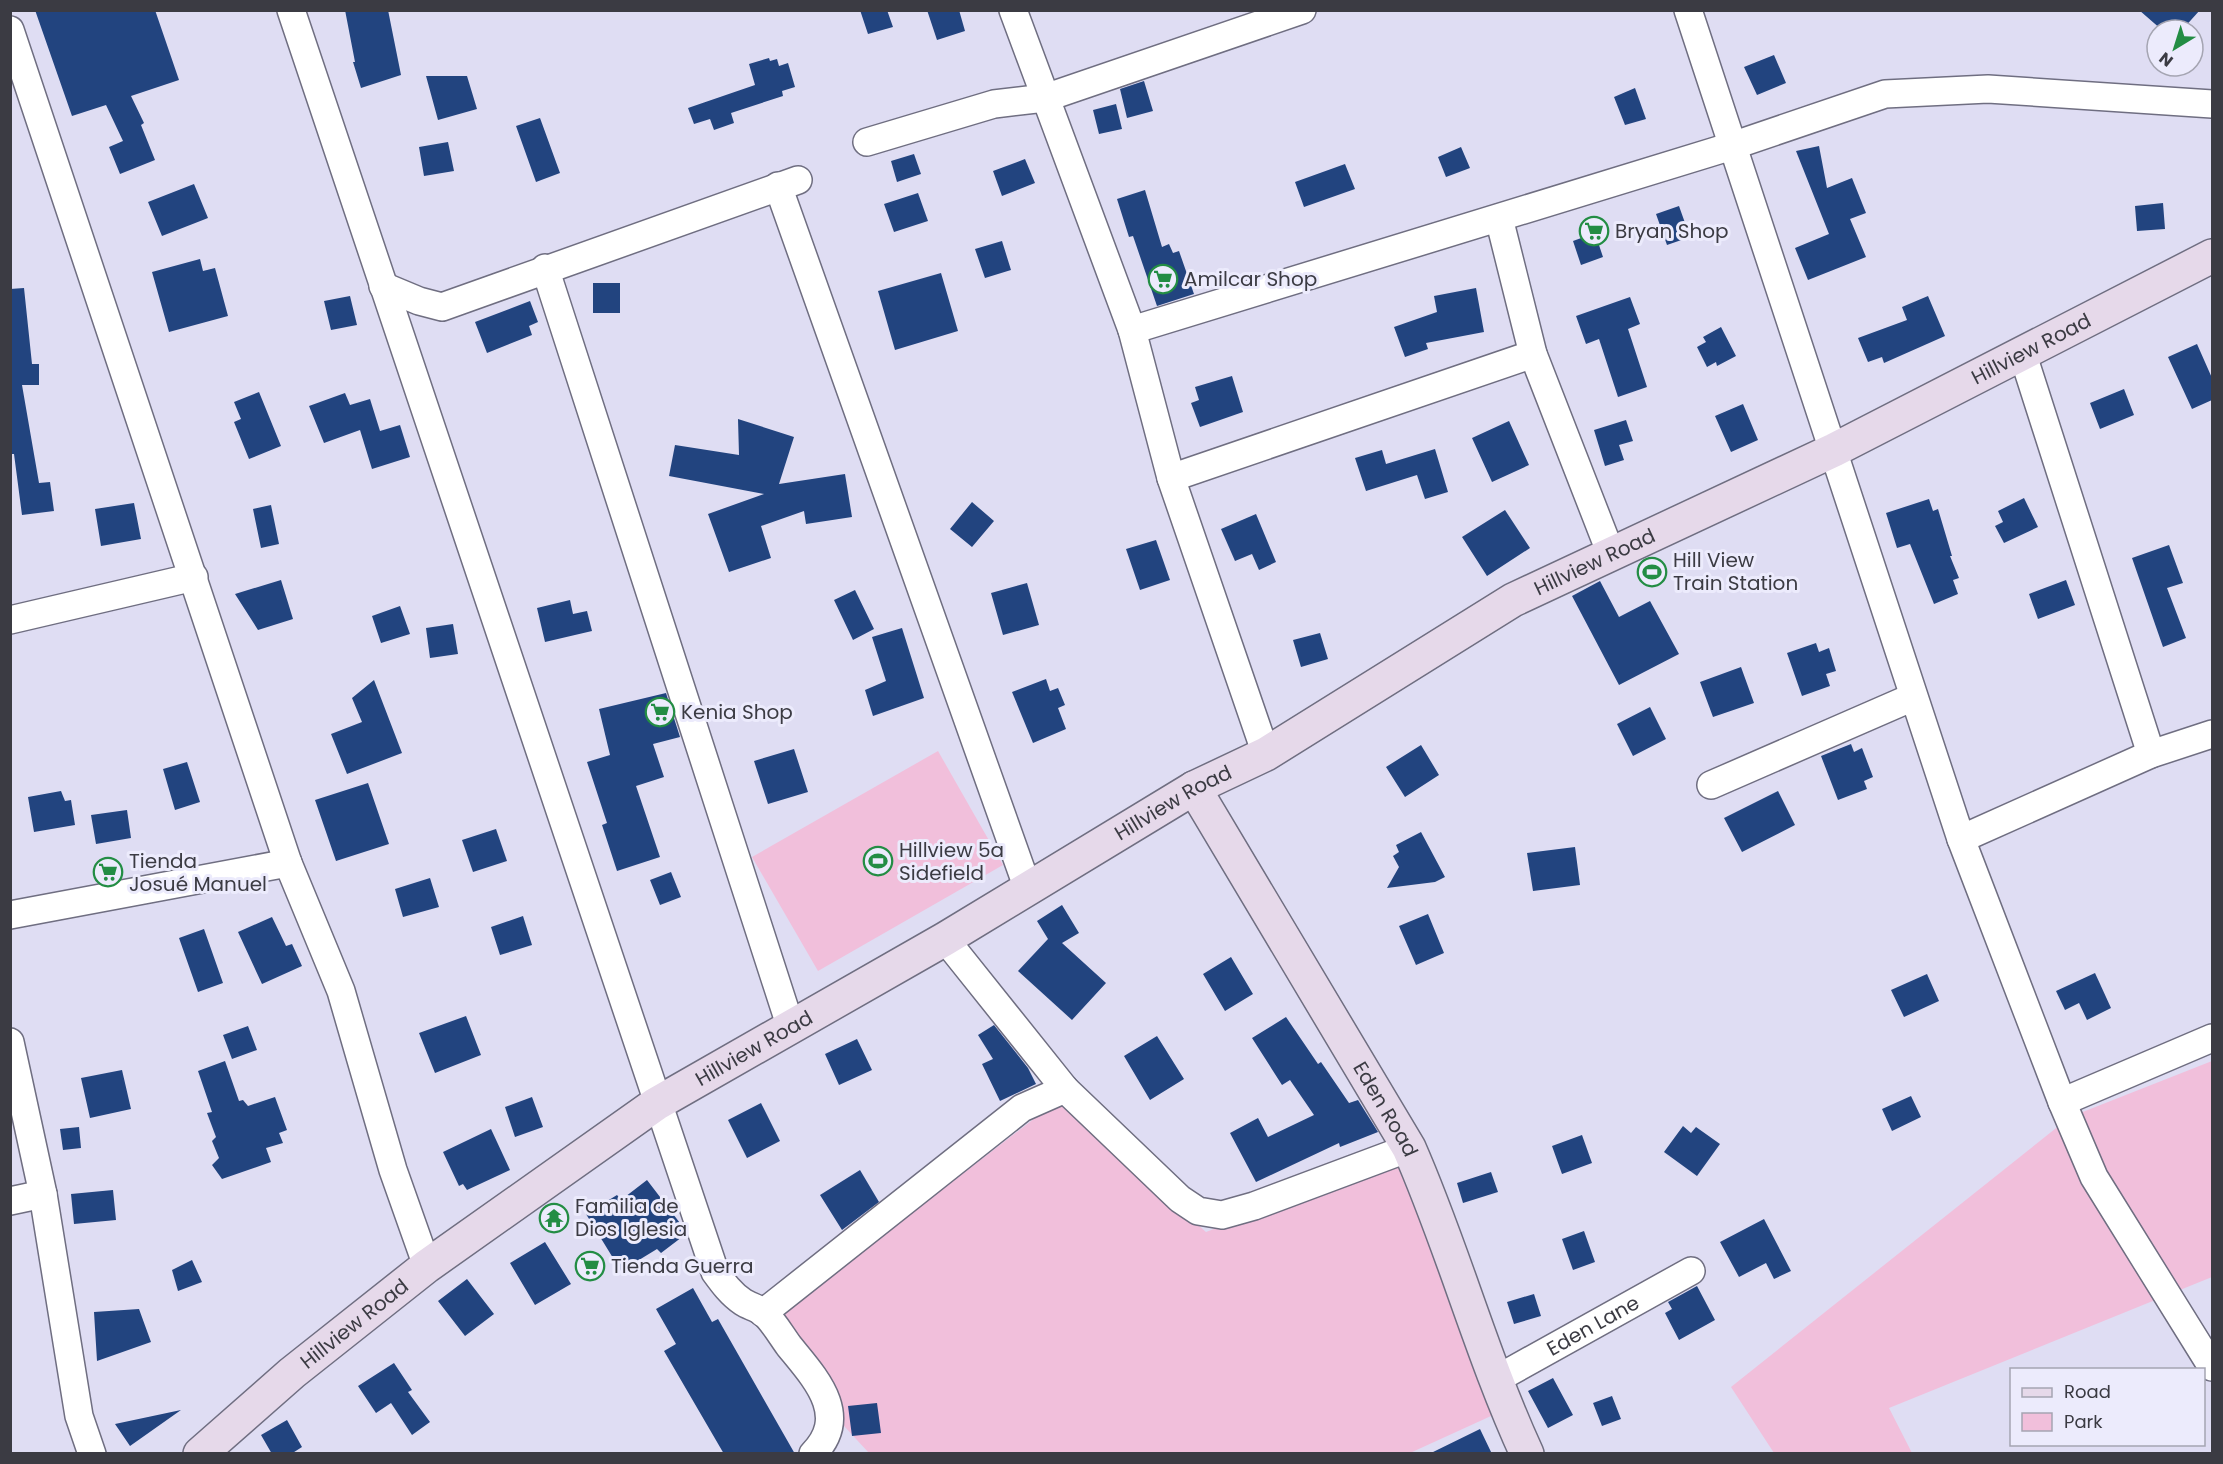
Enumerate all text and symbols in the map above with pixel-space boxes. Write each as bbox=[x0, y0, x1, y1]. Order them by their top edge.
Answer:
north arrow bbox=[2145, 18, 2205, 78]
text: N bbox=[2154, 47, 2178, 72]
supermarket icon: Bryan Shop bbox=[1578, 215, 1610, 247]
place label: Bryan Shop bbox=[1615, 217, 1729, 245]
supermarket icon: Amilcar Shop bbox=[1147, 263, 1179, 295]
place label: Amilcar Shop bbox=[1184, 265, 1317, 293]
street label: Hillview Road bbox=[1967, 306, 2096, 391]
street label: Hillview Road bbox=[1529, 522, 1660, 602]
place label: Hill View Train Station bbox=[1673, 546, 1798, 597]
sports icon: Hill View Train Station bbox=[1636, 556, 1668, 588]
supermarket icon: Kenia Shop bbox=[644, 696, 676, 728]
place label: Kenia Shop bbox=[681, 698, 793, 726]
street label: Hillview Road bbox=[1109, 758, 1236, 847]
place label: Hillview 5a Sidefield bbox=[899, 836, 1004, 887]
sports icon: Hillview 5a Sidefield bbox=[862, 845, 894, 877]
place label: Tienda Josué Manuel bbox=[129, 847, 267, 898]
supermarket icon: Tienda Josué Manuel bbox=[92, 856, 124, 888]
street label: Hillview Road bbox=[690, 1004, 818, 1093]
street label: Eden Road bbox=[1346, 1056, 1425, 1161]
place label: Familia de Dios Iglesia bbox=[575, 1192, 687, 1243]
temple icon: Familia de Dios Iglesia bbox=[538, 1202, 570, 1234]
supermarket icon: Tienda Guerra bbox=[574, 1250, 606, 1282]
place label: Tienda Guerra bbox=[611, 1252, 754, 1280]
street label: Hillview Road bbox=[294, 1272, 414, 1375]
street label: Eden Lane bbox=[1542, 1289, 1644, 1363]
legend bbox=[2010, 1368, 2205, 1446]
text: Road bbox=[2064, 1379, 2111, 1404]
text: Park bbox=[2064, 1409, 2103, 1434]

